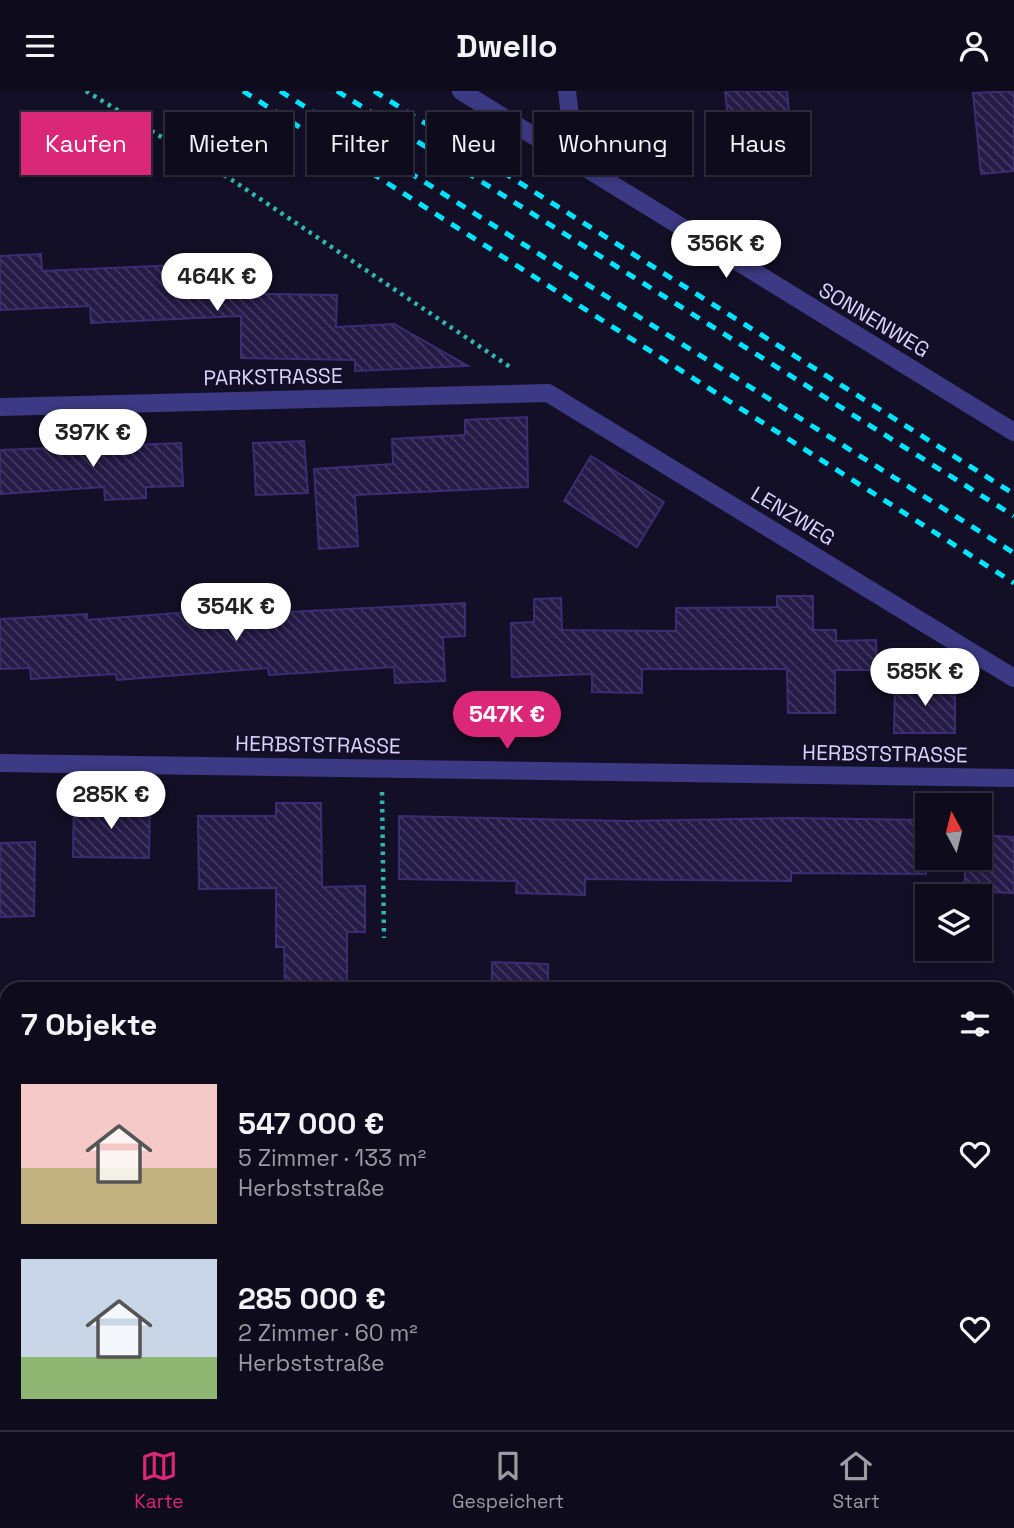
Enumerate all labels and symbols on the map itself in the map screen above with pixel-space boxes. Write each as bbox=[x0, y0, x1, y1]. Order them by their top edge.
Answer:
pin: 356K € bbox=[669, 221, 783, 280]
pin: 464K € bbox=[160, 253, 274, 313]
street label: SONNENWEG bbox=[814, 276, 935, 363]
street label: PARKSTRASSE bbox=[203, 362, 343, 391]
pin: 397K € bbox=[36, 409, 150, 469]
street label: LENZWEG bbox=[746, 480, 840, 551]
pin: 354K € bbox=[179, 583, 293, 643]
pin: 585K € bbox=[868, 649, 982, 708]
pin: 547K € bbox=[450, 691, 564, 751]
street label: HERBSTSTRASSE bbox=[235, 730, 401, 759]
street label: HERBSTSTRASSE bbox=[802, 739, 968, 768]
pin: 285K € bbox=[54, 771, 168, 831]
north arrow bbox=[915, 793, 992, 870]

